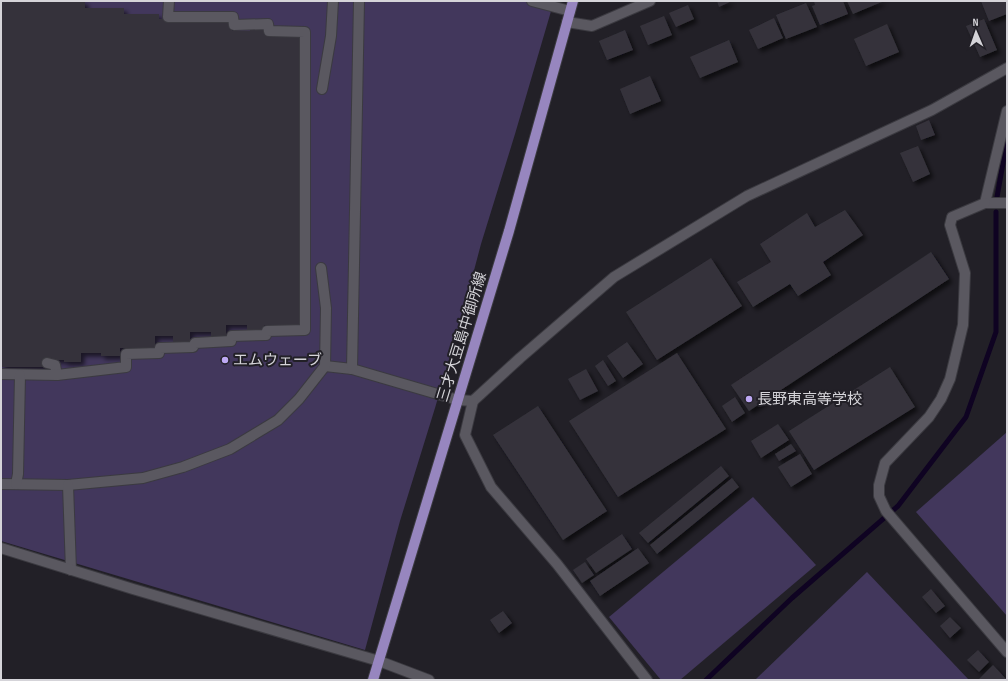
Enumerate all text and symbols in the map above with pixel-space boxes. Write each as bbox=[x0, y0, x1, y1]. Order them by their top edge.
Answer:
north arrow bbox=[956, 12, 996, 52]
text: N bbox=[973, 16, 979, 29]
street label: 三才大豆島中御所線 bbox=[433, 270, 491, 404]
place label: エムウェーブ bbox=[233, 351, 322, 370]
marker: エムウェーブ bbox=[220, 355, 230, 365]
place label: 長野東高等学校 bbox=[757, 390, 862, 409]
marker: 長野東高等学校 bbox=[744, 394, 754, 404]

